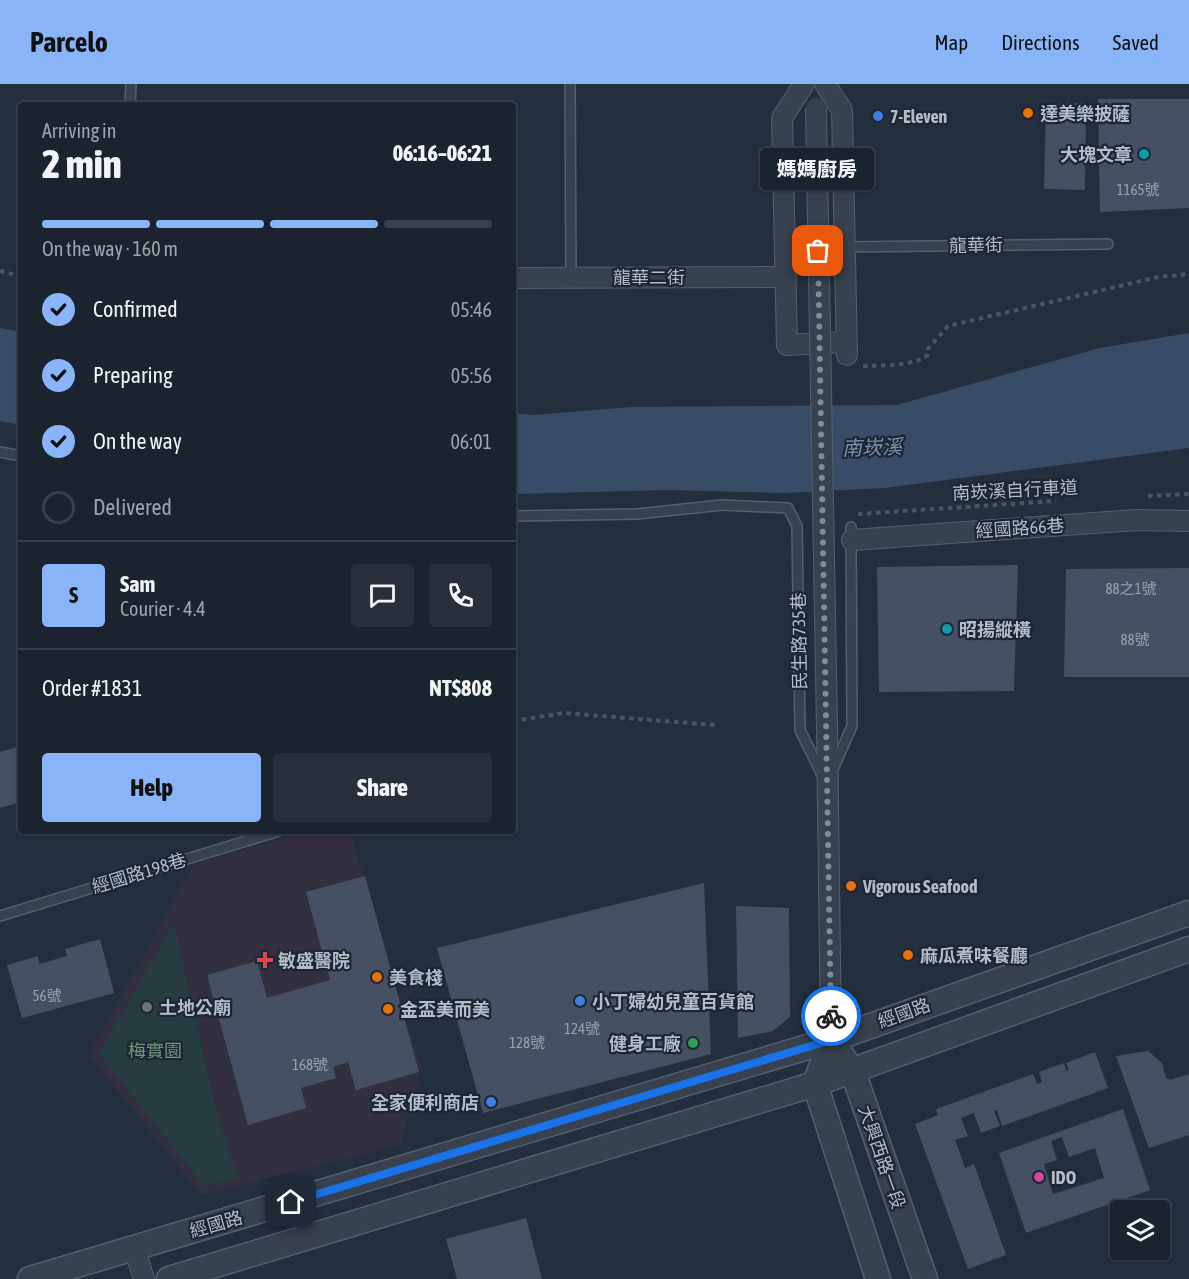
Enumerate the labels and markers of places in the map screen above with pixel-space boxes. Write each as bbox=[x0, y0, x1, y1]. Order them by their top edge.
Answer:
place label: 達美樂披薩 bbox=[1040, 103, 1130, 124]
place label: 7-Eleven bbox=[890, 106, 948, 127]
marker: 達美樂披薩 bbox=[1021, 106, 1035, 120]
marker: 7-Eleven bbox=[871, 109, 885, 123]
place label: 大塊文章 bbox=[1060, 144, 1132, 165]
marker: 大塊文章 bbox=[1137, 147, 1151, 161]
callout: 媽媽廚房 bbox=[761, 149, 875, 191]
pin bbox=[792, 225, 843, 276]
place label: 昭揚縱橫 bbox=[959, 619, 1031, 640]
marker: 昭揚縱橫 bbox=[940, 622, 954, 636]
place label: Vigorous Seafood bbox=[862, 876, 978, 897]
marker: Vigorous Seafood bbox=[844, 879, 858, 893]
place label: 麻瓜煮味餐廳 bbox=[920, 945, 1028, 966]
marker: 麻瓜煮味餐廳 bbox=[901, 948, 915, 962]
place label: 敏盛醫院 bbox=[278, 950, 350, 971]
marker: 敏盛醫院 bbox=[256, 951, 274, 969]
place label: 美食棧 bbox=[389, 967, 443, 988]
marker: 美食棧 bbox=[370, 970, 384, 984]
place label: 小丁婦幼兒童百貨館 bbox=[592, 991, 754, 1012]
marker: 小丁婦幼兒童百貨館 bbox=[573, 994, 587, 1008]
place label: 土地公廟 bbox=[159, 997, 231, 1018]
place label: 金盃美而美 bbox=[400, 999, 490, 1020]
marker: 土地公廟 bbox=[140, 1000, 154, 1014]
marker: 金盃美而美 bbox=[381, 1002, 395, 1016]
place label: 健身工廠 bbox=[609, 1033, 681, 1054]
marker: 健身工廠 bbox=[686, 1036, 700, 1050]
place label: 全家便利商店 bbox=[371, 1092, 479, 1113]
marker: 全家便利商店 bbox=[484, 1095, 498, 1109]
place label: IDO bbox=[1051, 1167, 1076, 1188]
marker: IDO bbox=[1032, 1170, 1046, 1184]
pin bbox=[265, 1176, 316, 1227]

